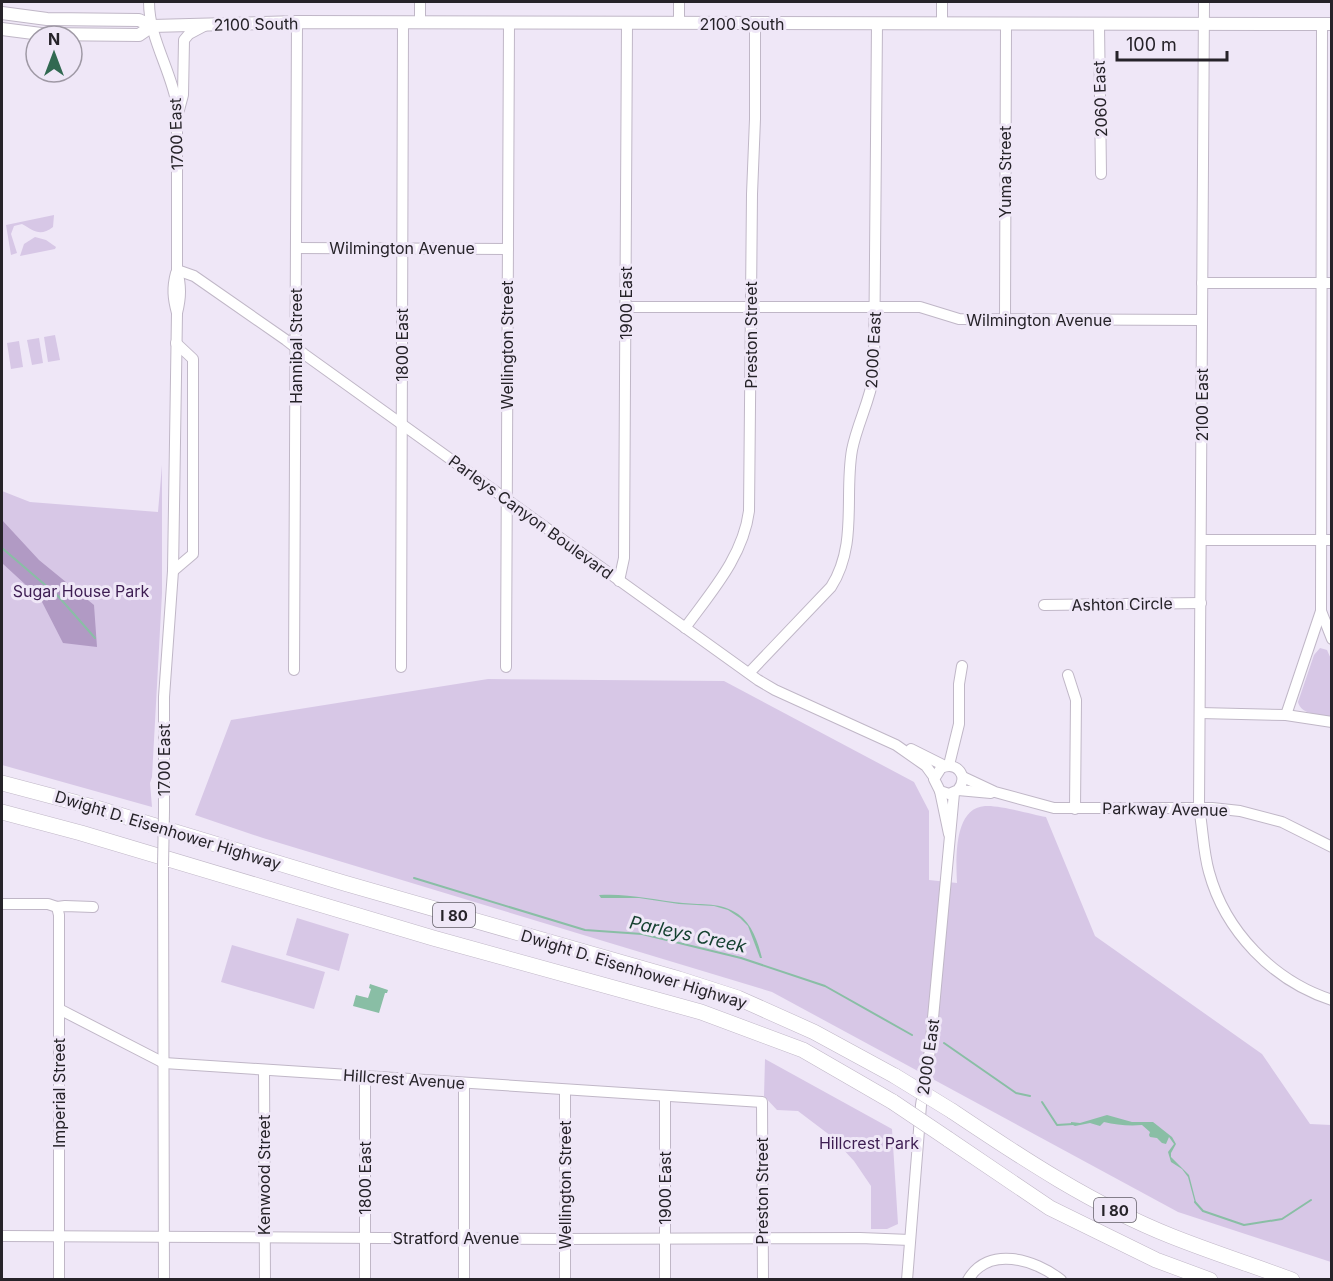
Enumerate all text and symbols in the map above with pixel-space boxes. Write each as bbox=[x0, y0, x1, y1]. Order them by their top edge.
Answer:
street label: 2100 South bbox=[213, 13, 299, 35]
street label: 2100 South bbox=[700, 14, 784, 34]
north arrow bbox=[24, 24, 84, 84]
scale bar bbox=[1117, 24, 1226, 62]
text: N bbox=[48, 29, 60, 49]
text: 100 m bbox=[1126, 34, 1177, 55]
street label: 2060 East bbox=[1089, 60, 1111, 138]
street label: 1700 East bbox=[165, 98, 187, 170]
street label: Yuma Street bbox=[995, 126, 1015, 218]
street label: Wilmington Avenue bbox=[329, 238, 475, 258]
street label: 1900 East bbox=[616, 266, 636, 340]
street label: Wellington Street bbox=[497, 281, 517, 409]
street label: Preston Street bbox=[741, 281, 761, 389]
street label: Hannibal Street bbox=[286, 288, 306, 404]
street label: 1800 East bbox=[392, 308, 412, 382]
street label: Wilmington Avenue bbox=[966, 310, 1112, 330]
street label: 2000 East bbox=[861, 311, 885, 389]
street label: 2100 East bbox=[1192, 368, 1212, 442]
street label: Parleys Canyon Boulevard bbox=[445, 451, 617, 583]
park label: Sugar House Park bbox=[13, 581, 149, 601]
street label: Ashton Circle bbox=[1071, 593, 1173, 615]
street label: 1700 East bbox=[154, 724, 174, 796]
street label: Dwight D. Eisenhower Highway bbox=[52, 786, 284, 874]
street label: Parkway Avenue bbox=[1102, 798, 1228, 820]
road number: I 80 bbox=[433, 903, 475, 927]
water label: Parleys Creek bbox=[628, 911, 749, 957]
street label: Dwight D. Eisenhower Highway bbox=[518, 925, 750, 1013]
street label: 2000 East bbox=[913, 1018, 943, 1096]
street label: Imperial Street bbox=[49, 1038, 69, 1148]
street label: Hillcrest Avenue bbox=[342, 1065, 466, 1093]
street label: Kenwood Street bbox=[254, 1115, 274, 1235]
street label: Wellington Street bbox=[555, 1121, 575, 1249]
park label: Hillcrest Park bbox=[819, 1133, 919, 1153]
street label: Preston Street bbox=[752, 1137, 772, 1245]
street label: 1800 East bbox=[355, 1141, 375, 1215]
street label: 1900 East bbox=[655, 1151, 675, 1225]
road number: I 80 bbox=[1094, 1198, 1136, 1222]
street label: Stratford Avenue bbox=[393, 1228, 519, 1248]

